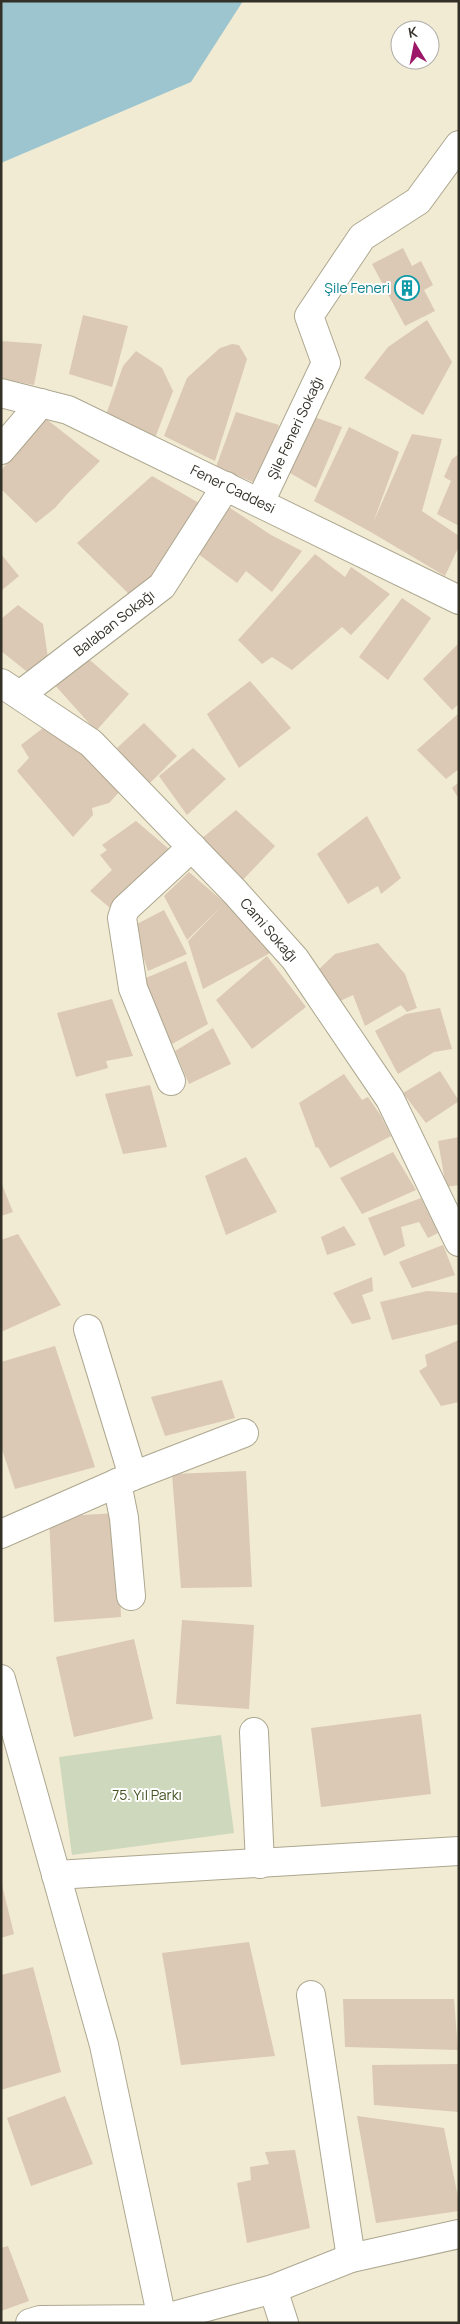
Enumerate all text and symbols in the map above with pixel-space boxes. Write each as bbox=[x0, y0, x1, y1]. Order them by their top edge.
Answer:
north arrow bbox=[390, 20, 440, 70]
text: K bbox=[407, 21, 420, 42]
building icon: Şile Feneri bbox=[394, 275, 420, 301]
place label: Şile Feneri bbox=[324, 278, 390, 297]
street label: Şile Feneri Sokağı bbox=[262, 373, 327, 482]
street label: Fener Caddesi bbox=[188, 460, 279, 517]
street label: Balaban Sokağı bbox=[69, 585, 158, 660]
street label: Cami Sokağı bbox=[236, 894, 302, 966]
park label: 75. Yıl Parkı bbox=[112, 1785, 182, 1804]

